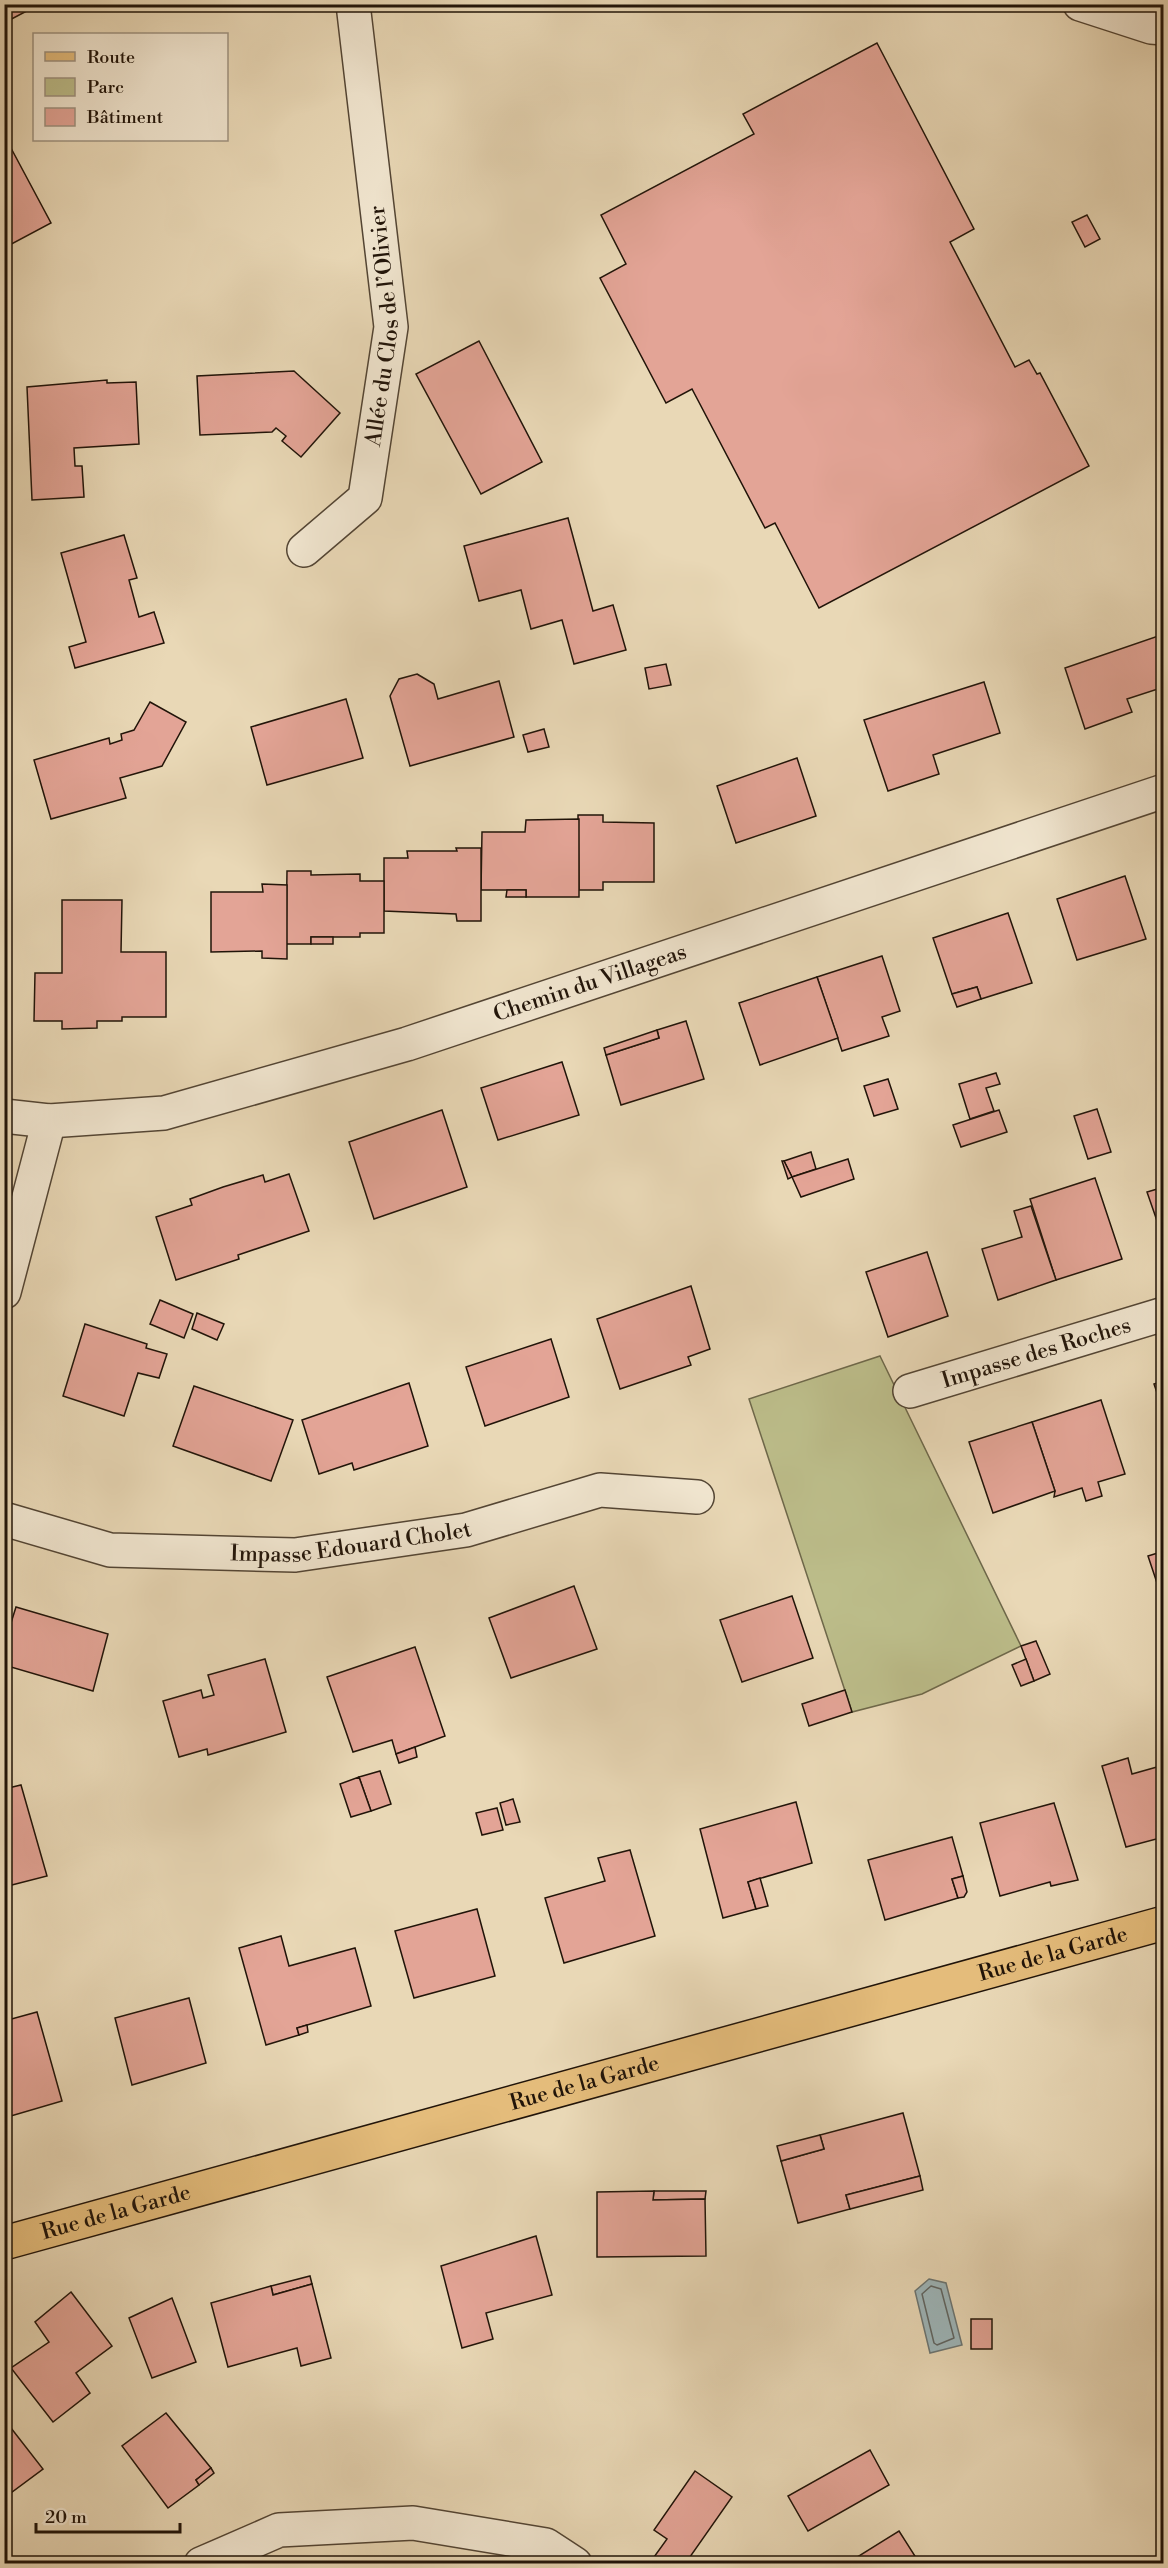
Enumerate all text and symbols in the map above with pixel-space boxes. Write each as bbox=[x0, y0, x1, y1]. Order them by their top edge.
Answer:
legend bbox=[33, 33, 228, 141]
text: Route bbox=[87, 46, 135, 69]
text: Parc bbox=[87, 76, 124, 99]
text: Bâtiment bbox=[86, 106, 164, 129]
street label: Allée du Clos de l’Olivier bbox=[359, 204, 405, 449]
street label: Chemin du Villageas bbox=[490, 938, 690, 1028]
street label: Impasse des Roches bbox=[938, 1311, 1134, 1394]
street label: Impasse Edouard Cholet bbox=[230, 1516, 475, 1569]
street label: Rue de la Garde bbox=[975, 1920, 1131, 1987]
street label: Rue de la Garde bbox=[506, 2049, 662, 2116]
street label: Rue de la Garde bbox=[38, 2179, 194, 2246]
scale bar bbox=[36, 2496, 180, 2534]
text: 20 m bbox=[45, 2506, 87, 2529]

